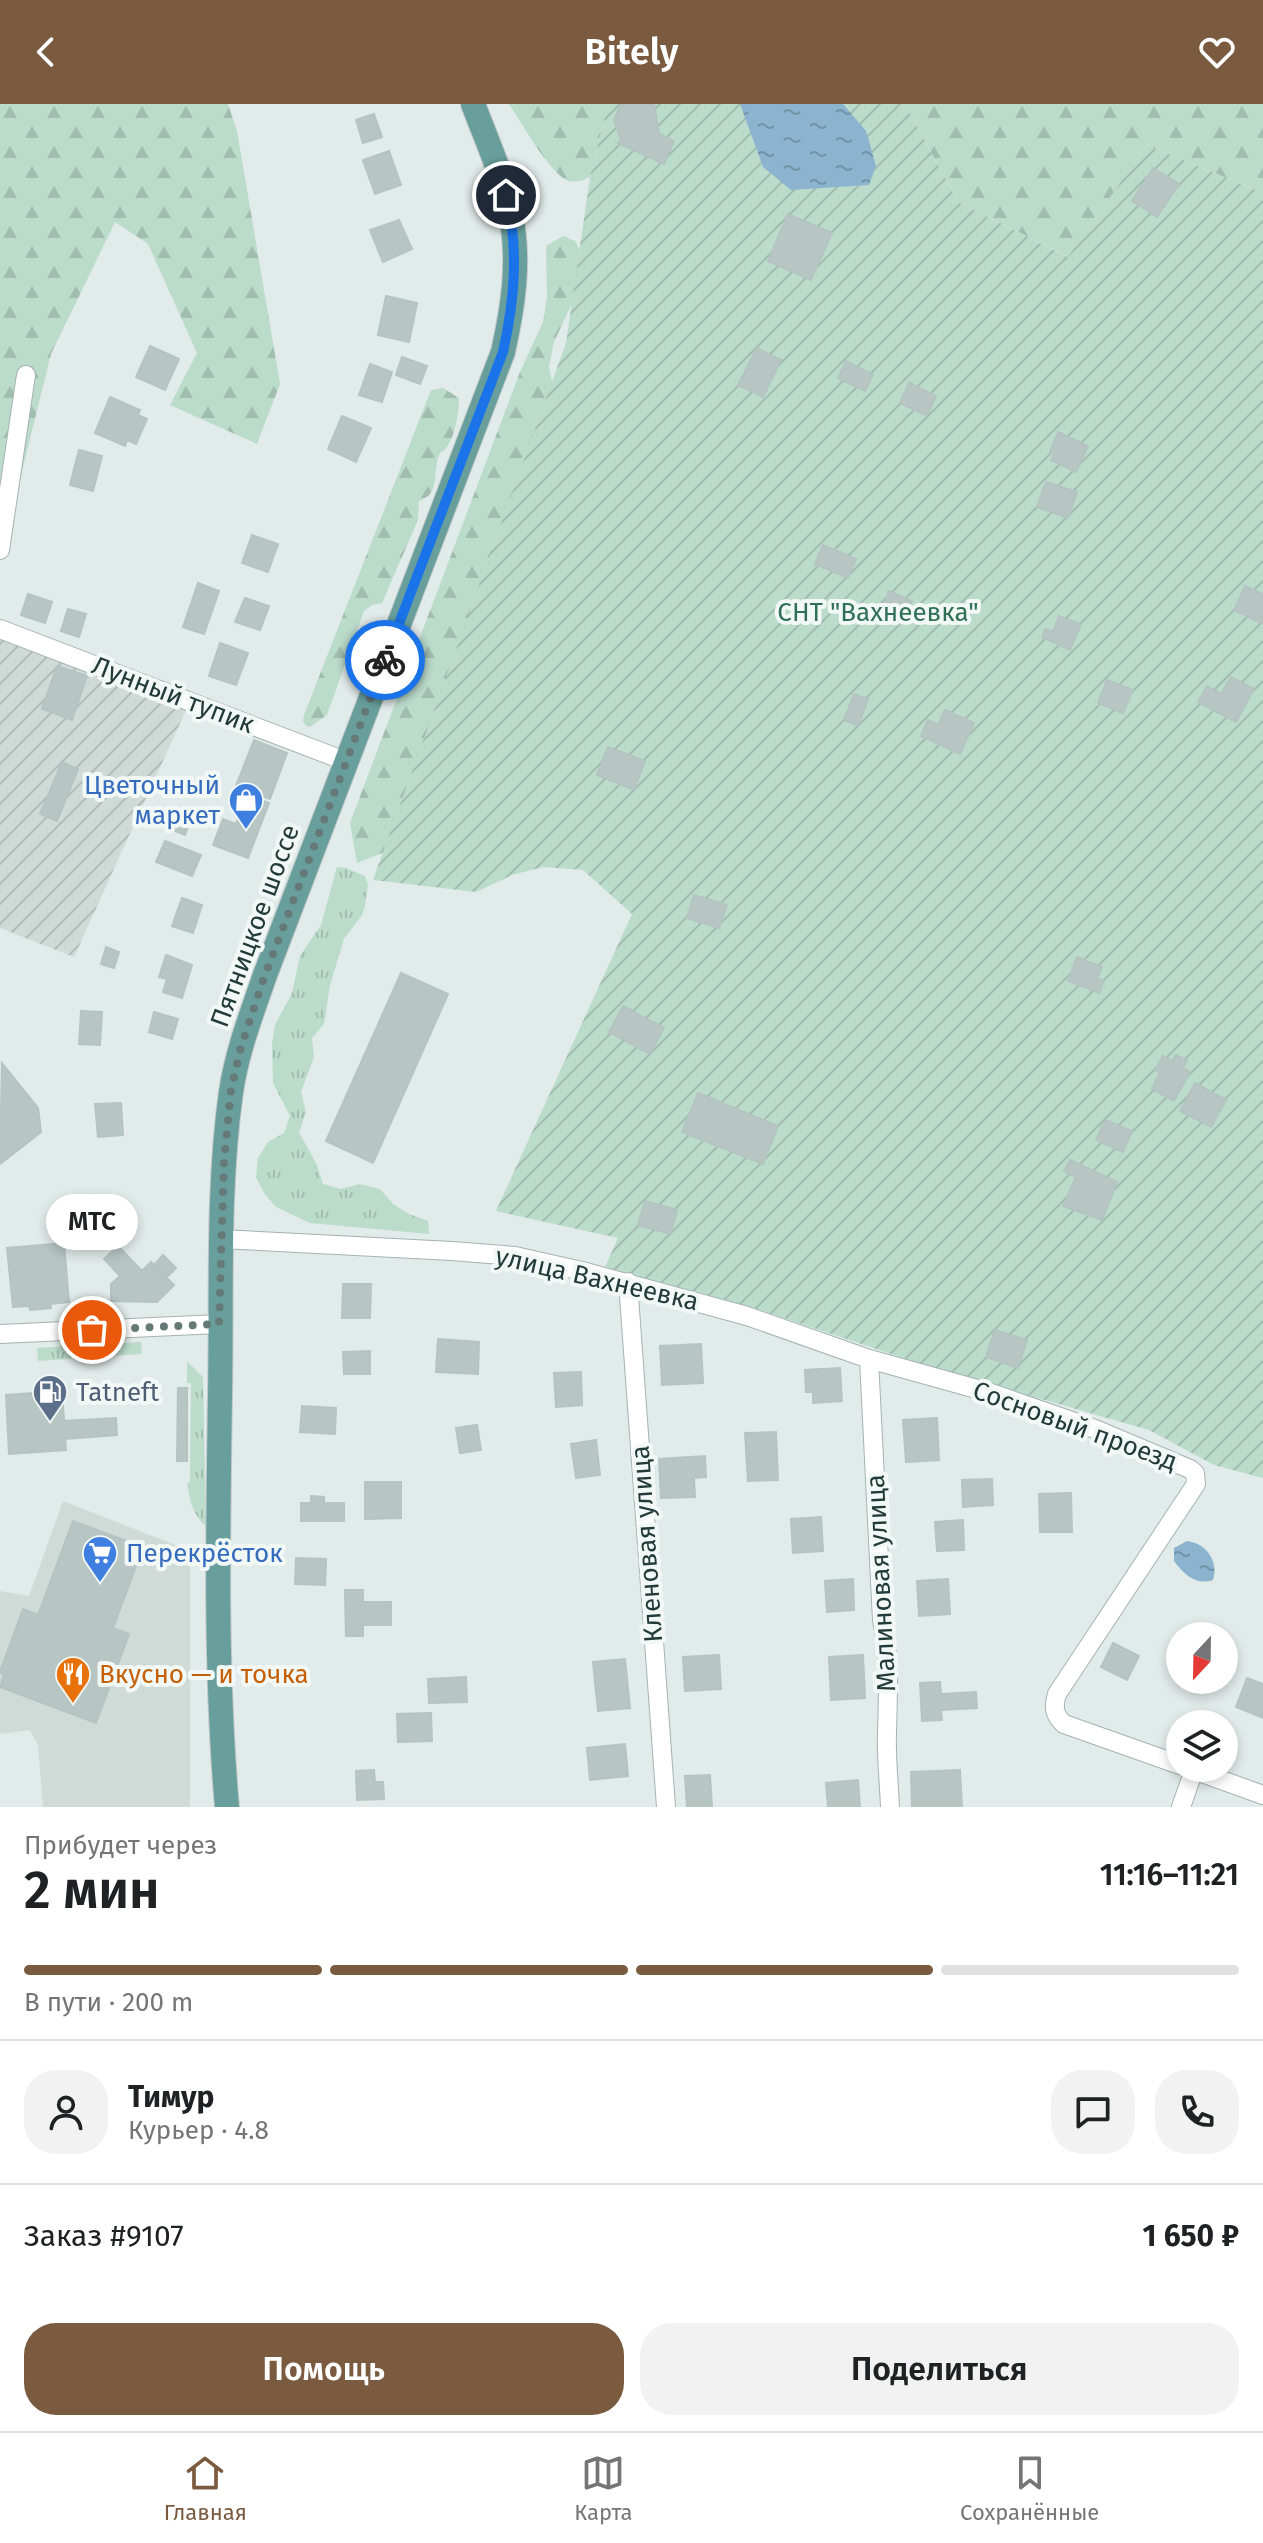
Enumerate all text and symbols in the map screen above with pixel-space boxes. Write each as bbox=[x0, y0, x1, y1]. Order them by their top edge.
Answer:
icon: back bbox=[24, 30, 68, 74]
text: Bitely bbox=[585, 30, 678, 74]
icon: heart bbox=[1195, 30, 1239, 74]
pin bbox=[472, 161, 540, 229]
icon: home bbox=[484, 173, 528, 217]
park label: СНТ "Вахнеевка" bbox=[777, 597, 979, 628]
courier bbox=[345, 620, 425, 700]
icon: bike bbox=[363, 638, 407, 682]
street label: Лунный тупик bbox=[87, 650, 259, 740]
place label: Цветочный маркет bbox=[84, 770, 220, 831]
shop icon: Цветочный маркет bbox=[227, 781, 265, 831]
street label: Пятницкое шоссе bbox=[204, 821, 306, 1031]
callout: МТС bbox=[46, 1194, 138, 1250]
text: МТС bbox=[68, 1206, 116, 1237]
street label: улица Вахнеевка bbox=[492, 1241, 702, 1317]
pin bbox=[58, 1296, 126, 1364]
icon: bag bbox=[70, 1308, 114, 1352]
fuel station icon: Tatneft bbox=[31, 1373, 69, 1423]
street label: Сосновый проезд bbox=[969, 1375, 1181, 1477]
place label: Tatneft bbox=[76, 1377, 160, 1408]
street label: Кленовая улица bbox=[625, 1445, 669, 1643]
street label: Малиновая улица bbox=[860, 1473, 902, 1693]
supermarket icon: Перекрёсток bbox=[81, 1534, 119, 1584]
place label: Перекрёсток bbox=[126, 1538, 283, 1569]
north arrow bbox=[1166, 1622, 1238, 1694]
map controls bbox=[1166, 1622, 1238, 1782]
restaurant icon: Вкусно — и точка bbox=[54, 1655, 92, 1705]
place label: Вкусно — и точка bbox=[99, 1659, 309, 1690]
button: layers bbox=[1166, 1710, 1238, 1782]
text: Прибудет через bbox=[24, 1830, 217, 1861]
text: 11:16–11:21 bbox=[1100, 1857, 1239, 1893]
text: 2 мин bbox=[24, 1859, 160, 1922]
text: В пути · 200 m bbox=[24, 1987, 193, 2018]
button: person bbox=[24, 2070, 108, 2154]
button: chat bbox=[1051, 2070, 1135, 2154]
button: phone bbox=[1155, 2070, 1239, 2154]
text: Тимур bbox=[128, 2079, 214, 2115]
text: Курьер · 4.8 bbox=[128, 2115, 269, 2146]
text: Заказ #9107 bbox=[24, 2218, 183, 2254]
text: 1 650 ₽ bbox=[1143, 2218, 1239, 2254]
button: Помощь bbox=[24, 2323, 624, 2415]
button: Поделиться bbox=[640, 2323, 1239, 2415]
tab: Главная bbox=[164, 2451, 247, 2526]
tab: Карта bbox=[574, 2451, 633, 2526]
tab: Сохранённые bbox=[960, 2451, 1099, 2526]

